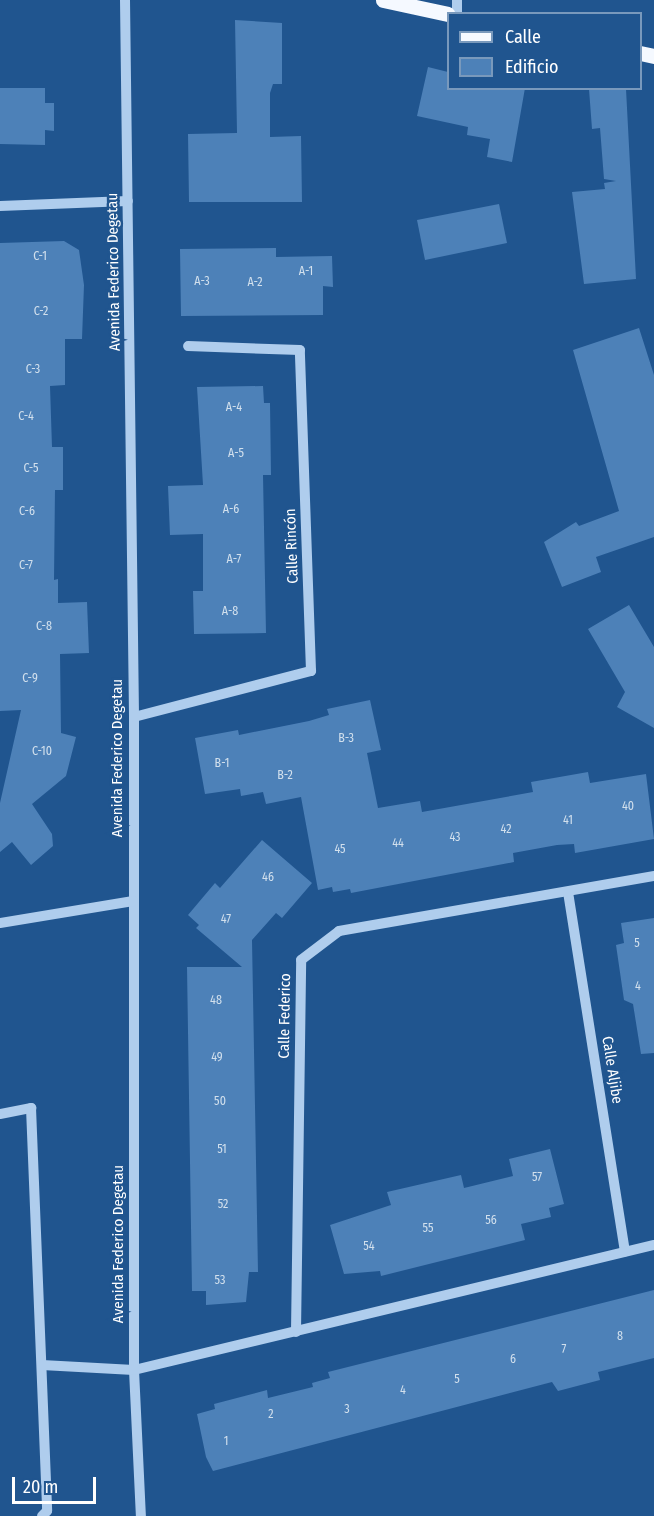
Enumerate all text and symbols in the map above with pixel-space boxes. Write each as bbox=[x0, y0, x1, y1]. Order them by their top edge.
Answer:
legend bbox=[447, 12, 642, 90]
text: Calle bbox=[505, 26, 541, 48]
text: Edificio bbox=[505, 56, 558, 78]
street label: Avenida Federico Degetau bbox=[104, 193, 124, 351]
house number: C-1 bbox=[33, 250, 47, 264]
house number: A-1 bbox=[299, 265, 313, 279]
house number: A-3 bbox=[194, 275, 210, 289]
house number: A-2 bbox=[247, 276, 263, 290]
house number: C-2 bbox=[34, 305, 48, 319]
house number: C-3 bbox=[26, 363, 40, 377]
house number: A-4 bbox=[226, 401, 242, 415]
house number: C-4 bbox=[18, 410, 34, 424]
house number: A-5 bbox=[228, 447, 244, 461]
house number: C-5 bbox=[23, 462, 39, 476]
house number: A-6 bbox=[223, 503, 239, 517]
house number: C-6 bbox=[19, 505, 35, 519]
street label: Calle Rincón bbox=[282, 508, 302, 584]
house number: A-7 bbox=[227, 553, 241, 567]
house number: C-7 bbox=[19, 559, 33, 573]
house number: A-8 bbox=[222, 605, 238, 619]
house number: C-8 bbox=[36, 620, 52, 634]
house number: C-9 bbox=[22, 672, 38, 686]
street label: Avenida Federico Degetau bbox=[109, 679, 127, 837]
house number: B-3 bbox=[338, 732, 354, 746]
house number: C-10 bbox=[32, 745, 52, 759]
house number: B-1 bbox=[215, 757, 229, 771]
house number: B-2 bbox=[277, 769, 293, 783]
house number: 40 bbox=[622, 800, 634, 814]
house number: 41 bbox=[563, 814, 573, 828]
house number: 42 bbox=[501, 823, 511, 837]
house number: 43 bbox=[449, 831, 461, 845]
house number: 44 bbox=[392, 837, 404, 851]
house number: 45 bbox=[334, 843, 346, 857]
house number: 46 bbox=[262, 871, 274, 885]
house number: 47 bbox=[221, 913, 231, 927]
house number: 5 bbox=[634, 937, 640, 951]
street label: Calle Federico bbox=[275, 973, 295, 1059]
house number: 4 bbox=[635, 980, 641, 994]
house number: 48 bbox=[210, 994, 222, 1008]
street label: Calle Aljibe bbox=[598, 1035, 626, 1105]
house number: 49 bbox=[211, 1051, 223, 1065]
house number: 50 bbox=[214, 1095, 226, 1109]
house number: 51 bbox=[217, 1143, 227, 1157]
street label: Avenida Federico Degetau bbox=[110, 1165, 128, 1323]
house number: 57 bbox=[532, 1171, 542, 1185]
house number: 52 bbox=[218, 1198, 228, 1212]
house number: 56 bbox=[485, 1214, 497, 1228]
house number: 55 bbox=[423, 1222, 433, 1236]
house number: 54 bbox=[363, 1240, 375, 1254]
house number: 53 bbox=[215, 1274, 225, 1288]
house number: 8 bbox=[617, 1330, 623, 1344]
house number: 7 bbox=[562, 1343, 566, 1357]
house number: 6 bbox=[510, 1353, 516, 1367]
house number: 5 bbox=[454, 1373, 460, 1387]
house number: 4 bbox=[400, 1384, 406, 1398]
house number: 3 bbox=[344, 1403, 350, 1417]
house number: 2 bbox=[268, 1408, 274, 1422]
house number: 1 bbox=[224, 1435, 228, 1449]
scale bar bbox=[15, 1465, 99, 1503]
text: 20 m bbox=[23, 1476, 58, 1498]

